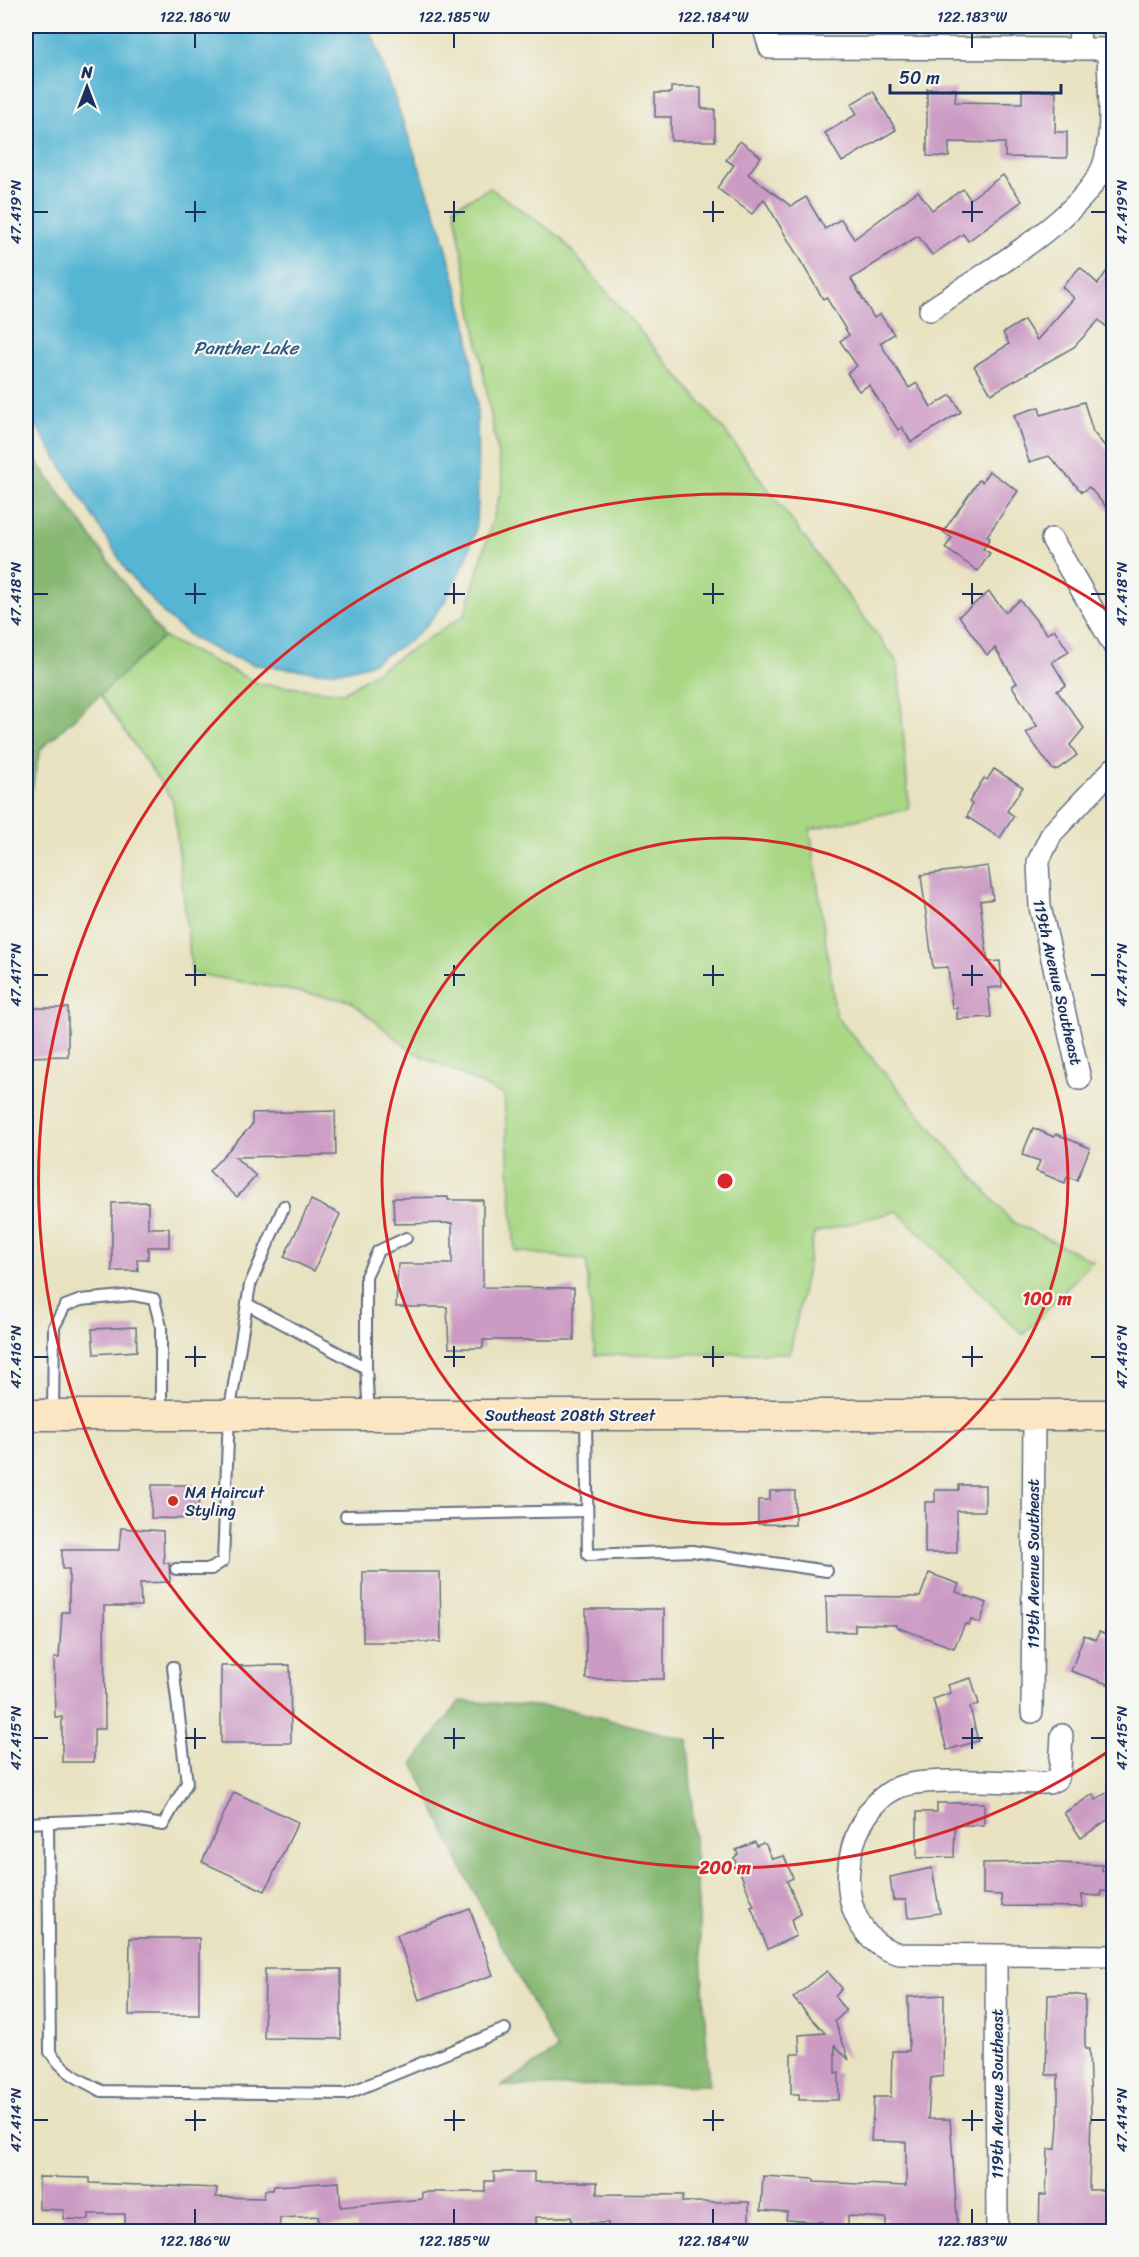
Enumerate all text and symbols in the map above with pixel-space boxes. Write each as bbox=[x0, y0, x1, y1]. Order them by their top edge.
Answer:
text: 122.186°W bbox=[160, 4, 231, 30]
text: 122.185°W bbox=[419, 4, 490, 30]
text: 122.184°W bbox=[677, 4, 749, 30]
text: 122.183°W bbox=[937, 4, 1007, 30]
north arrow bbox=[57, 57, 117, 117]
scale bar bbox=[890, 57, 1061, 95]
text: N bbox=[80, 58, 93, 87]
text: 50 m bbox=[899, 62, 940, 94]
text: 47.419°N bbox=[3, 179, 29, 244]
text: 47.419°N bbox=[1109, 179, 1135, 244]
water label: Panther Lake bbox=[194, 332, 300, 364]
text: 47.418°N bbox=[3, 561, 29, 626]
text: 47.418°N bbox=[1109, 561, 1135, 626]
street label: 119th Avenue Southeast bbox=[1024, 896, 1091, 1068]
text: 47.417°N bbox=[3, 943, 29, 1007]
text: 47.417°N bbox=[1109, 943, 1135, 1007]
centre of rings bbox=[715, 1171, 735, 1191]
text: 100 m bbox=[1023, 1283, 1072, 1315]
text: 47.416°N bbox=[3, 1325, 29, 1389]
text: 47.416°N bbox=[1109, 1325, 1135, 1389]
street label: Southeast 208th Street bbox=[485, 1401, 656, 1430]
place label: NA Haircut Styling bbox=[185, 1478, 265, 1525]
street label: 119th Avenue Southeast bbox=[1019, 1479, 1048, 1649]
marker: NA Haircut Styling bbox=[166, 1494, 180, 1508]
text: 47.415°N bbox=[3, 1705, 29, 1770]
text: 47.415°N bbox=[1109, 1705, 1135, 1770]
text: 200 m bbox=[698, 1852, 751, 1884]
street label: 119th Avenue Southeast bbox=[983, 2009, 1012, 2179]
text: 47.414°N bbox=[3, 2087, 29, 2152]
text: 47.414°N bbox=[1109, 2087, 1135, 2152]
text: 122.186°W bbox=[160, 2228, 231, 2254]
text: 122.185°W bbox=[419, 2228, 490, 2254]
text: 122.184°W bbox=[677, 2228, 749, 2254]
text: 122.183°W bbox=[937, 2228, 1007, 2254]

